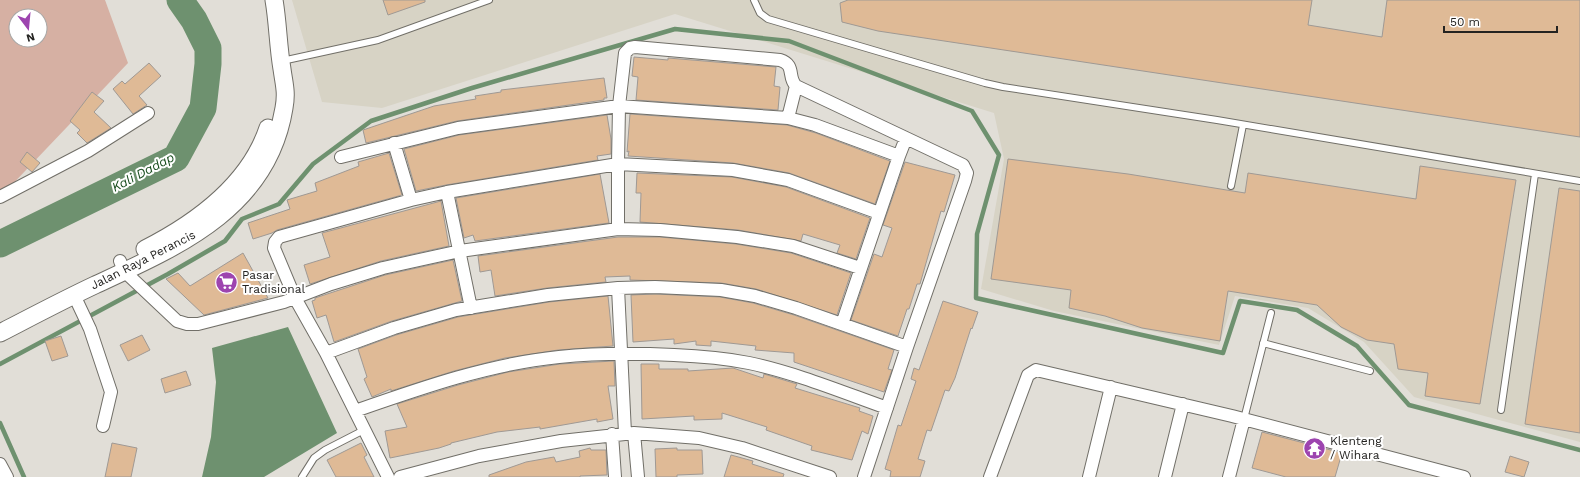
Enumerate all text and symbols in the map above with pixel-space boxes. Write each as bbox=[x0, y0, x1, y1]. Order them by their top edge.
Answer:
north arrow bbox=[8, 8, 48, 48]
scale bar bbox=[1444, 8, 1557, 34]
text: 50 m bbox=[1450, 15, 1480, 29]
text: N bbox=[25, 30, 36, 45]
water label: Kali Dadap bbox=[109, 149, 177, 195]
street label: Jalan Raya Perancis bbox=[88, 227, 198, 293]
place label: Pasar Tradisional bbox=[242, 268, 306, 296]
supermarket icon: Pasar Tradisional bbox=[214, 269, 240, 295]
place label: Klenteng / Wihara bbox=[1330, 434, 1382, 462]
temple icon: Klenteng / Wihara bbox=[1302, 435, 1328, 461]

